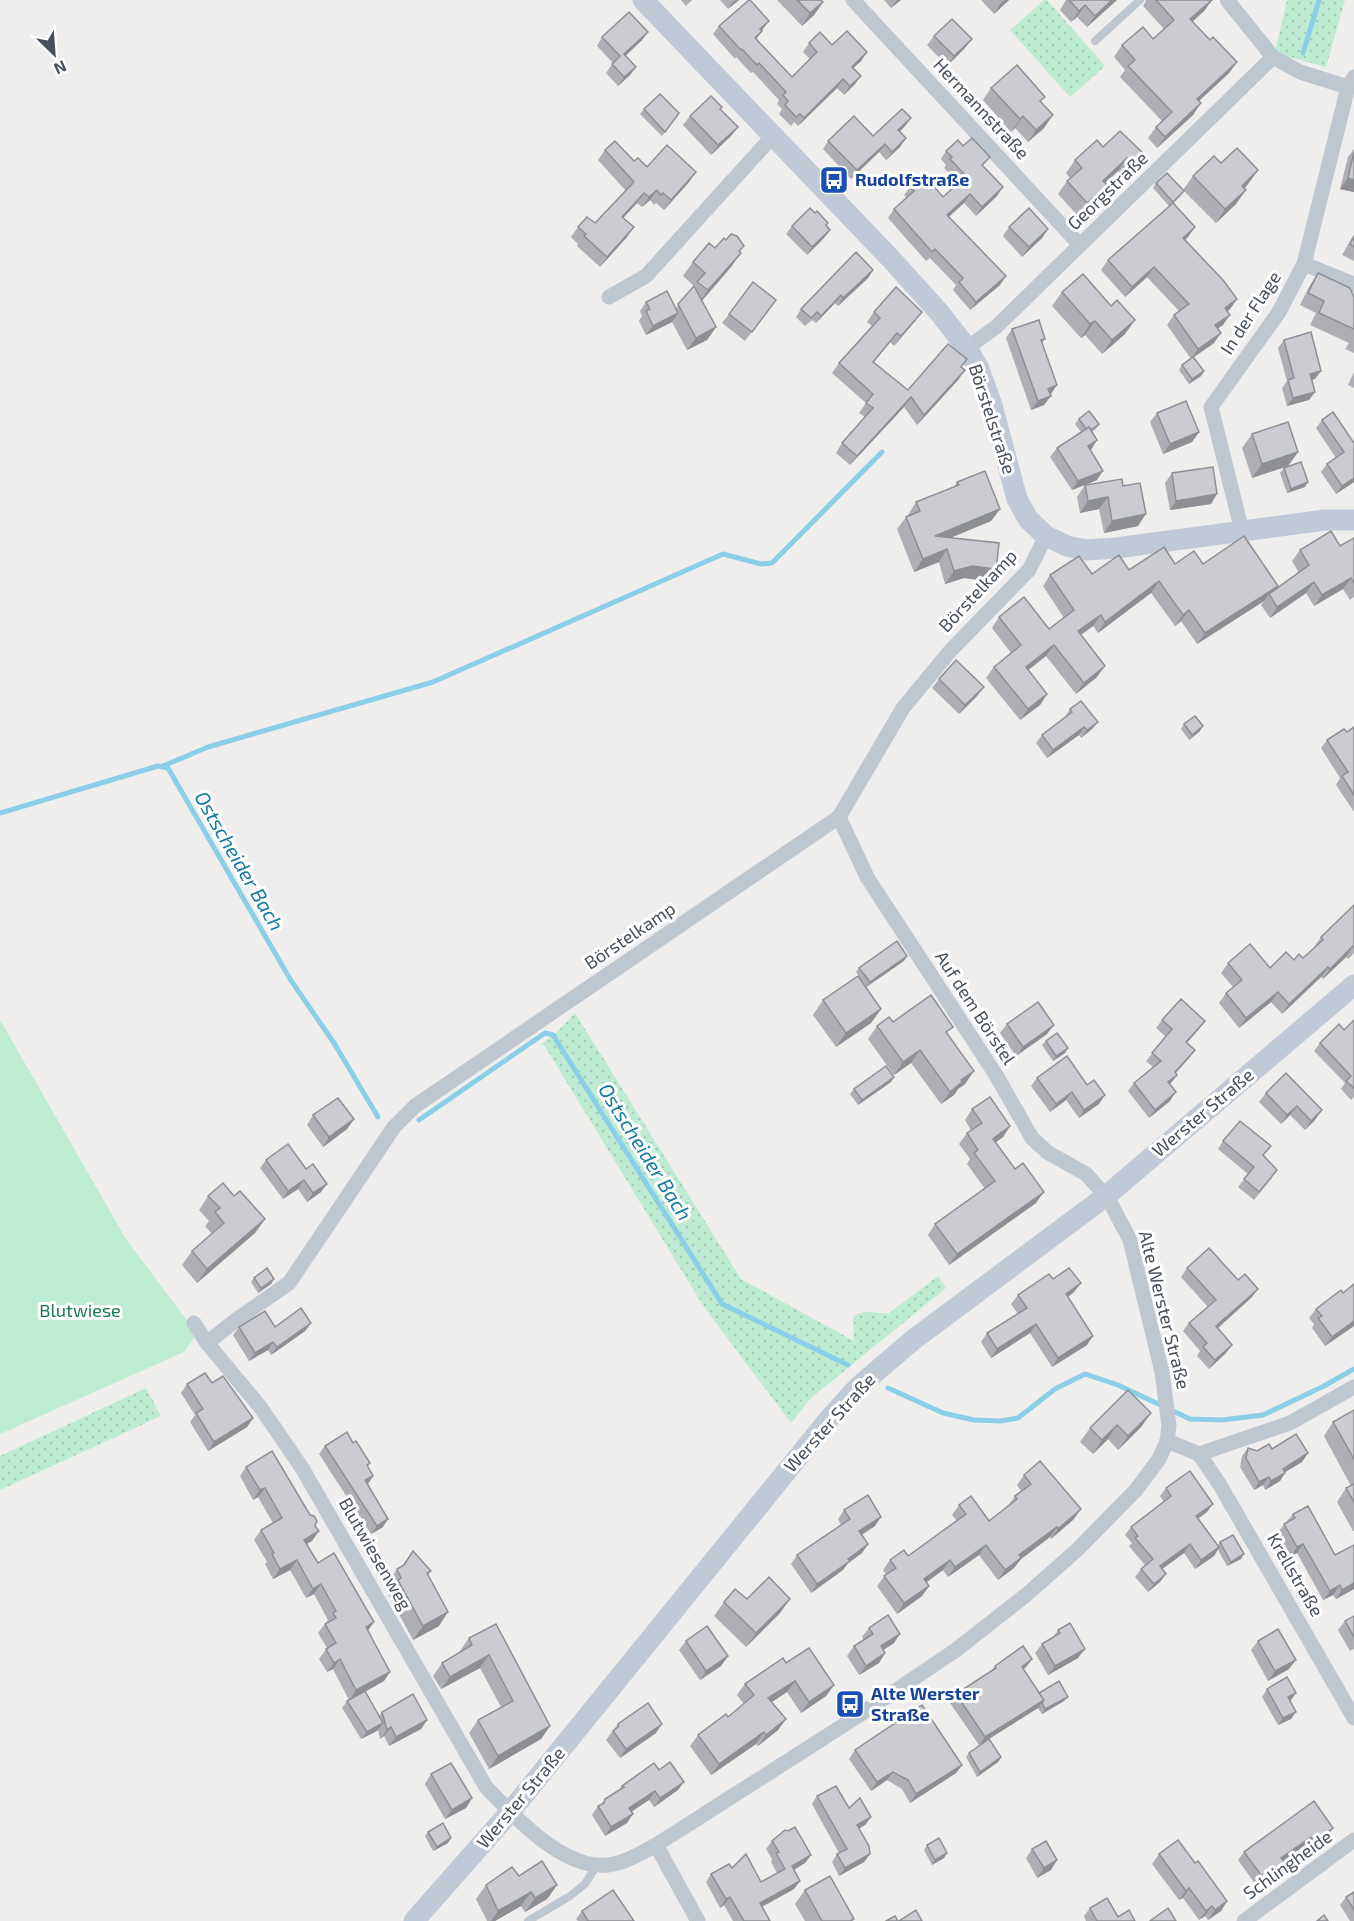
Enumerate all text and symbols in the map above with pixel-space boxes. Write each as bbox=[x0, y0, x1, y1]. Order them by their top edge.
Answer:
north arrow bbox=[24, 24, 84, 84]
street label: Hermannstraße bbox=[929, 53, 1034, 164]
text: N bbox=[51, 57, 70, 79]
street label: Georgstraße bbox=[1063, 146, 1152, 234]
bus stop icon: Rudolfstraße bbox=[818, 164, 850, 196]
place label: Rudolfstraße bbox=[855, 168, 969, 190]
street label: In der Flage bbox=[1215, 267, 1285, 358]
street label: Börstelstraße bbox=[965, 361, 1021, 477]
street label: Börstelkamp bbox=[933, 544, 1021, 636]
water label: Ostscheider Bach bbox=[190, 786, 290, 935]
street label: Börstelkamp bbox=[580, 897, 679, 974]
street label: Auf dem Börstel bbox=[931, 946, 1021, 1069]
street label: Werster Straße bbox=[1147, 1063, 1258, 1161]
water label: Ostscheider Bach bbox=[594, 1078, 698, 1225]
street label: Alte Werster Straße bbox=[1135, 1228, 1195, 1391]
park label: Blutwiese bbox=[39, 1299, 121, 1321]
street label: Werster Straße bbox=[779, 1368, 880, 1476]
street label: Blutwiesenweg bbox=[335, 1493, 417, 1614]
street label: Krellstraße bbox=[1263, 1529, 1329, 1620]
place label: Alte Werster Straße bbox=[871, 1682, 980, 1725]
bus stop icon: Alte Werster Straße bbox=[834, 1688, 866, 1720]
street label: Werster Straße bbox=[471, 1742, 569, 1853]
street label: Schlingheide bbox=[1239, 1825, 1336, 1904]

